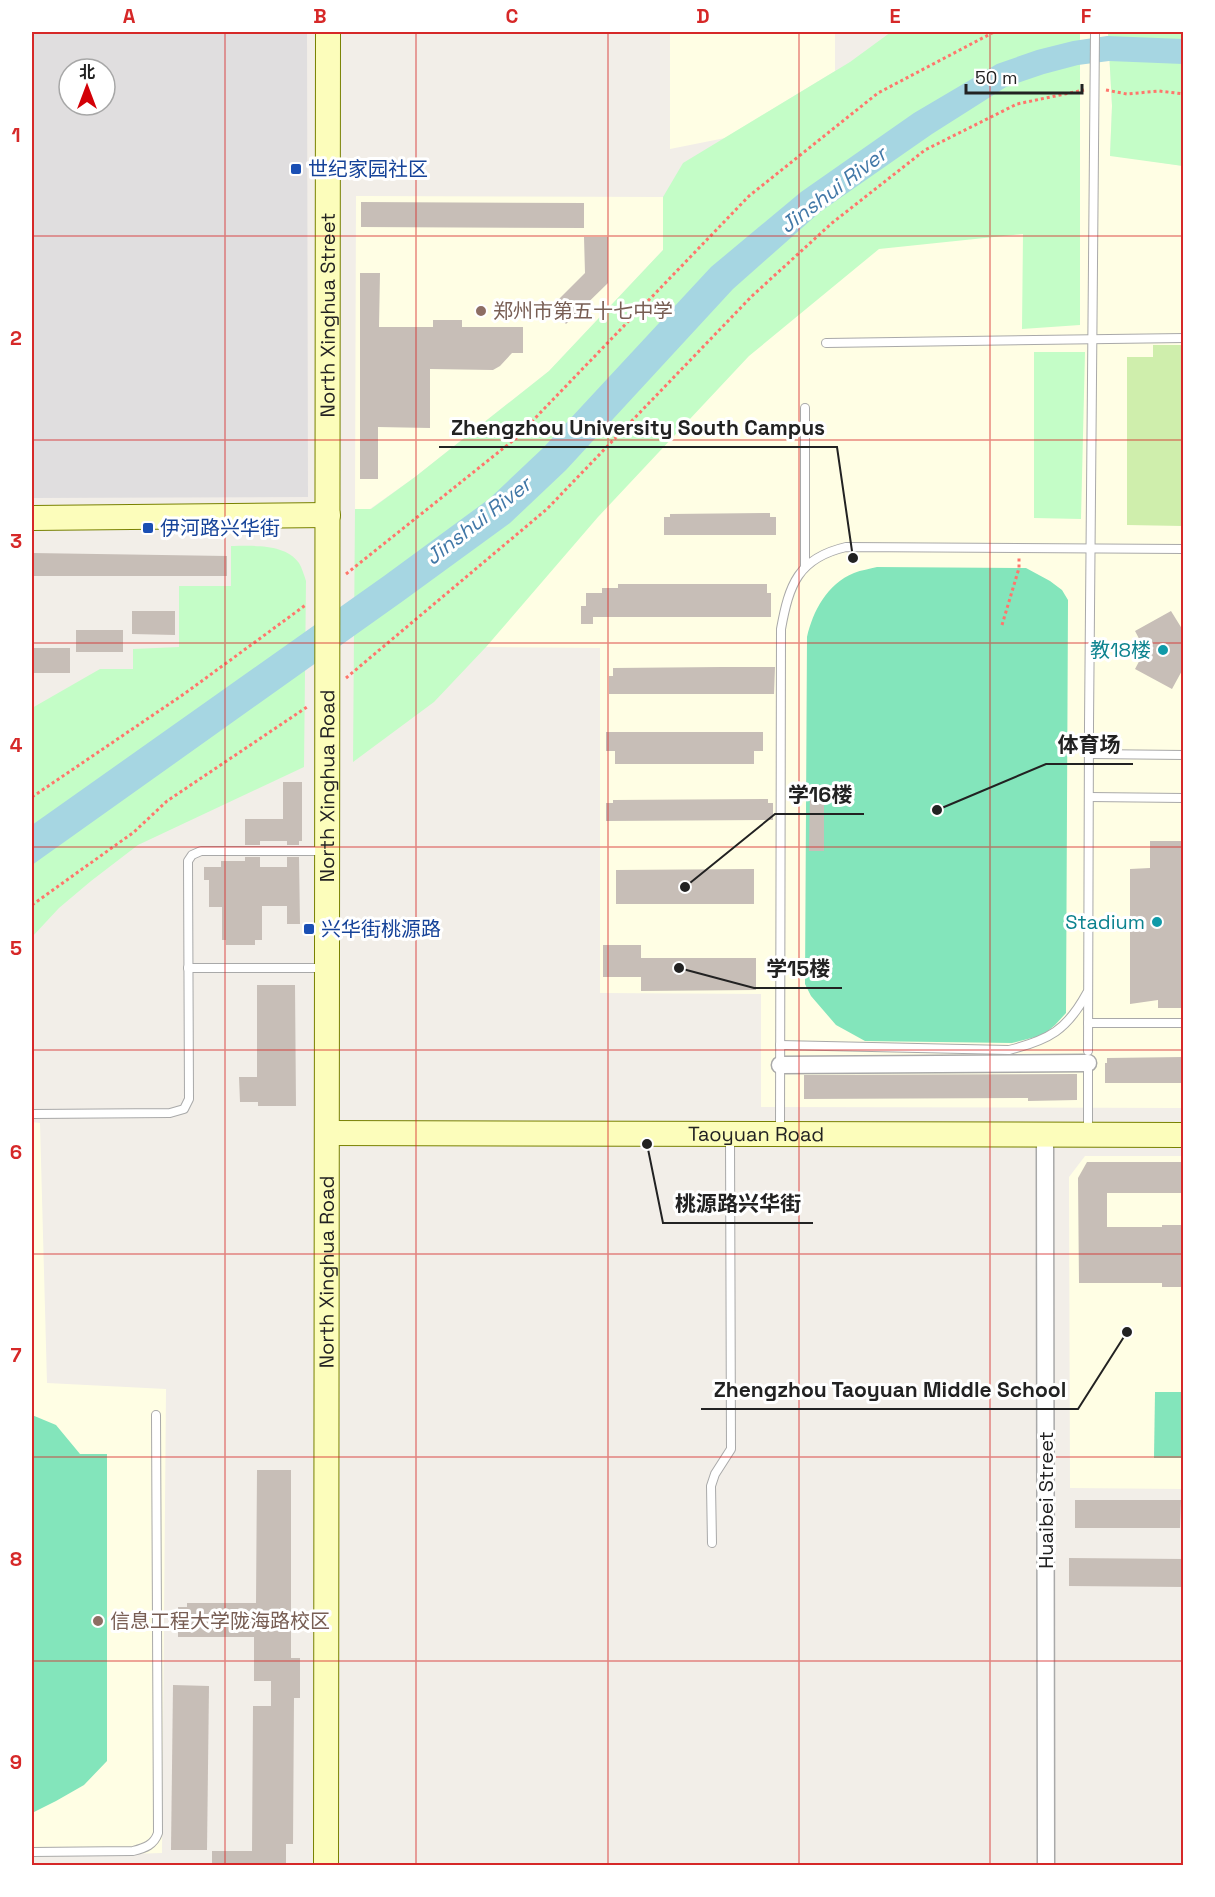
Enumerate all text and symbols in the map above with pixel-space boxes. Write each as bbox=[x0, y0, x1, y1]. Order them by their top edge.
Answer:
text: A bbox=[123, 3, 136, 29]
text: B bbox=[313, 3, 327, 29]
text: C bbox=[506, 3, 519, 29]
text: D bbox=[696, 3, 710, 29]
text: E bbox=[889, 3, 901, 29]
text: F bbox=[1081, 3, 1092, 29]
north arrow bbox=[57, 57, 117, 117]
scale bar bbox=[966, 57, 1082, 95]
text: 北 bbox=[79, 62, 95, 83]
text: 50 m bbox=[975, 66, 1017, 89]
text: 1 bbox=[11, 122, 21, 148]
water label: Jinshui River bbox=[774, 139, 893, 239]
place label: 世纪家园社区 bbox=[308, 156, 428, 182]
marker: 世纪家园社区 bbox=[289, 162, 303, 176]
street label: North Xinghua Street bbox=[315, 213, 341, 417]
place label: 郑州市第五十七中学 bbox=[493, 298, 673, 324]
marker: 郑州市第五十七中学 bbox=[474, 304, 488, 318]
text: 2 bbox=[10, 325, 22, 351]
callout: Zhengzhou University South Campus bbox=[439, 408, 837, 447]
text: Zhengzhou University South Campus bbox=[451, 414, 825, 441]
water label: Jinshui River bbox=[419, 470, 538, 570]
place label: 伊河路兴华街 bbox=[160, 515, 280, 541]
marker: 伊河路兴华街 bbox=[141, 521, 155, 535]
text: 3 bbox=[10, 528, 22, 554]
place label: 教18楼 bbox=[1090, 637, 1151, 663]
marker: 教18楼 bbox=[1156, 643, 1170, 657]
street label: North Xinghua Road bbox=[314, 690, 340, 882]
callout: 体育场 bbox=[1046, 725, 1133, 764]
text: 体育场 bbox=[1058, 731, 1121, 758]
text: 4 bbox=[10, 732, 23, 758]
callout: 学16楼 bbox=[775, 775, 864, 814]
text: 学16楼 bbox=[788, 781, 852, 808]
place label: Stadium bbox=[1065, 909, 1145, 935]
marker: Stadium bbox=[1150, 915, 1164, 929]
place label: 兴华街桃源路 bbox=[321, 916, 441, 942]
marker: 兴华街桃源路 bbox=[302, 922, 316, 936]
text: 5 bbox=[10, 935, 22, 961]
callout: 学15楼 bbox=[754, 949, 842, 988]
text: 学15楼 bbox=[766, 955, 830, 982]
street label: Taoyuan Road bbox=[688, 1121, 824, 1147]
text: 6 bbox=[10, 1139, 22, 1165]
street label: North Xinghua Road bbox=[314, 1176, 340, 1368]
callout: 桃源路兴华街 bbox=[663, 1184, 813, 1223]
text: 桃源路兴华街 bbox=[675, 1190, 801, 1217]
text: 7 bbox=[10, 1342, 22, 1368]
callout: Zhengzhou Taoyuan Middle School bbox=[701, 1370, 1078, 1409]
text: Zhengzhou Taoyuan Middle School bbox=[714, 1376, 1066, 1403]
street label: Huaibei Street bbox=[1033, 1431, 1059, 1569]
text: 8 bbox=[10, 1546, 22, 1572]
place label: 信息工程大学陇海路校区 bbox=[110, 1608, 330, 1634]
marker: 信息工程大学陇海路校区 bbox=[91, 1614, 105, 1628]
text: 9 bbox=[10, 1749, 22, 1775]

